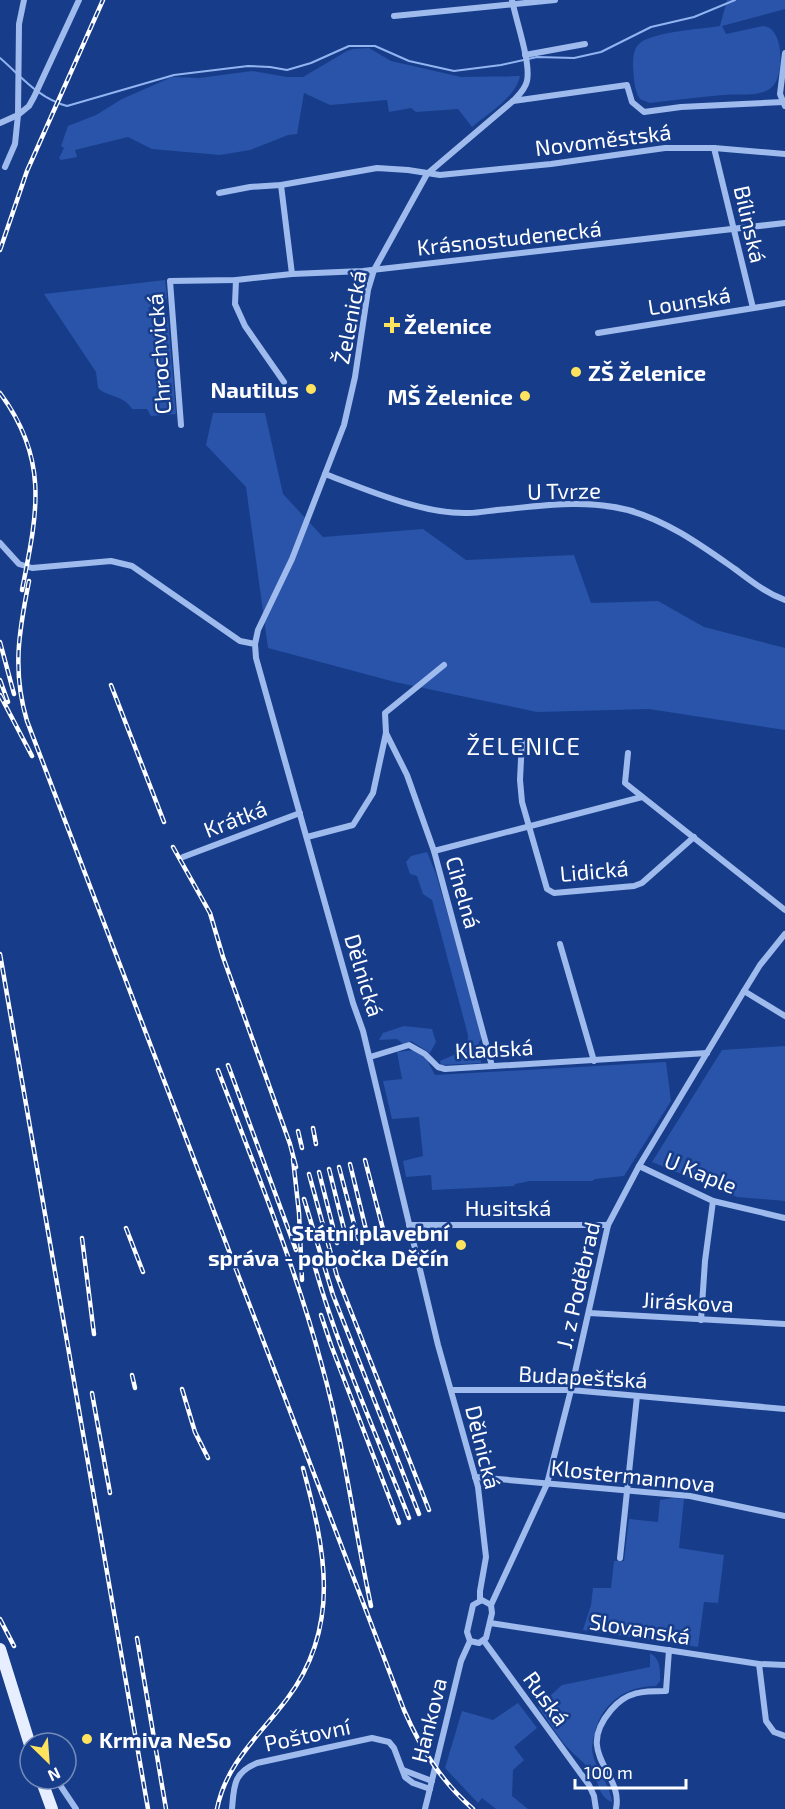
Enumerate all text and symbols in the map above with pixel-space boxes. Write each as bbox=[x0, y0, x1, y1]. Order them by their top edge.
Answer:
street label: Novoměstská bbox=[533, 118, 673, 160]
street label: Bílinská bbox=[730, 183, 772, 265]
street label: Krásnostudenecká bbox=[415, 214, 603, 260]
street label: Želenická bbox=[327, 268, 371, 366]
street label: Lounská bbox=[646, 281, 732, 319]
street label: Chrochvická bbox=[141, 293, 175, 415]
place label: Želenice bbox=[404, 312, 492, 338]
marker: Želenice bbox=[385, 318, 399, 332]
place label: ZŠ Želenice bbox=[588, 359, 706, 385]
marker: ZŠ Želenice bbox=[569, 365, 583, 379]
place label: Nautilus bbox=[210, 376, 299, 402]
marker: Nautilus bbox=[304, 382, 318, 396]
place label: MŠ Želenice bbox=[388, 383, 513, 409]
marker: MŠ Želenice bbox=[518, 389, 532, 403]
street label: U Tvrze bbox=[527, 476, 601, 504]
district label: ŽELENICE bbox=[466, 731, 582, 760]
street label: Krátká bbox=[200, 794, 270, 842]
street label: Cihelná bbox=[441, 853, 487, 931]
street label: Lidická bbox=[559, 854, 629, 886]
street label: Dělnická bbox=[340, 930, 390, 1020]
street label: Kladská bbox=[454, 1033, 534, 1063]
street label: U Kaple bbox=[661, 1146, 741, 1198]
street label: Husitská bbox=[465, 1194, 551, 1220]
place label: Státní plavební správa - pobočka Děčín bbox=[208, 1219, 450, 1270]
street label: J. z Poděbrad bbox=[550, 1219, 604, 1351]
marker: Státní plavební správa - pobočka Děčín bbox=[454, 1238, 468, 1252]
street label: Jiráskova bbox=[641, 1286, 735, 1316]
street label: Budapešťská bbox=[518, 1360, 648, 1392]
street label: Dělnická bbox=[461, 1403, 507, 1491]
street label: Klostermannova bbox=[550, 1453, 716, 1497]
street label: Slovanská bbox=[588, 1607, 692, 1649]
street label: Ruská bbox=[519, 1666, 575, 1730]
street label: Hankova bbox=[405, 1675, 451, 1765]
street label: Poštovní bbox=[262, 1712, 354, 1756]
place label: Krmiva NeSo bbox=[99, 1726, 232, 1752]
north arrow bbox=[18, 1731, 78, 1791]
marker: Krmiva NeSo bbox=[80, 1732, 94, 1746]
scale bar bbox=[575, 1752, 686, 1790]
text: 100 m bbox=[584, 1761, 633, 1783]
text: N bbox=[45, 1764, 64, 1786]

